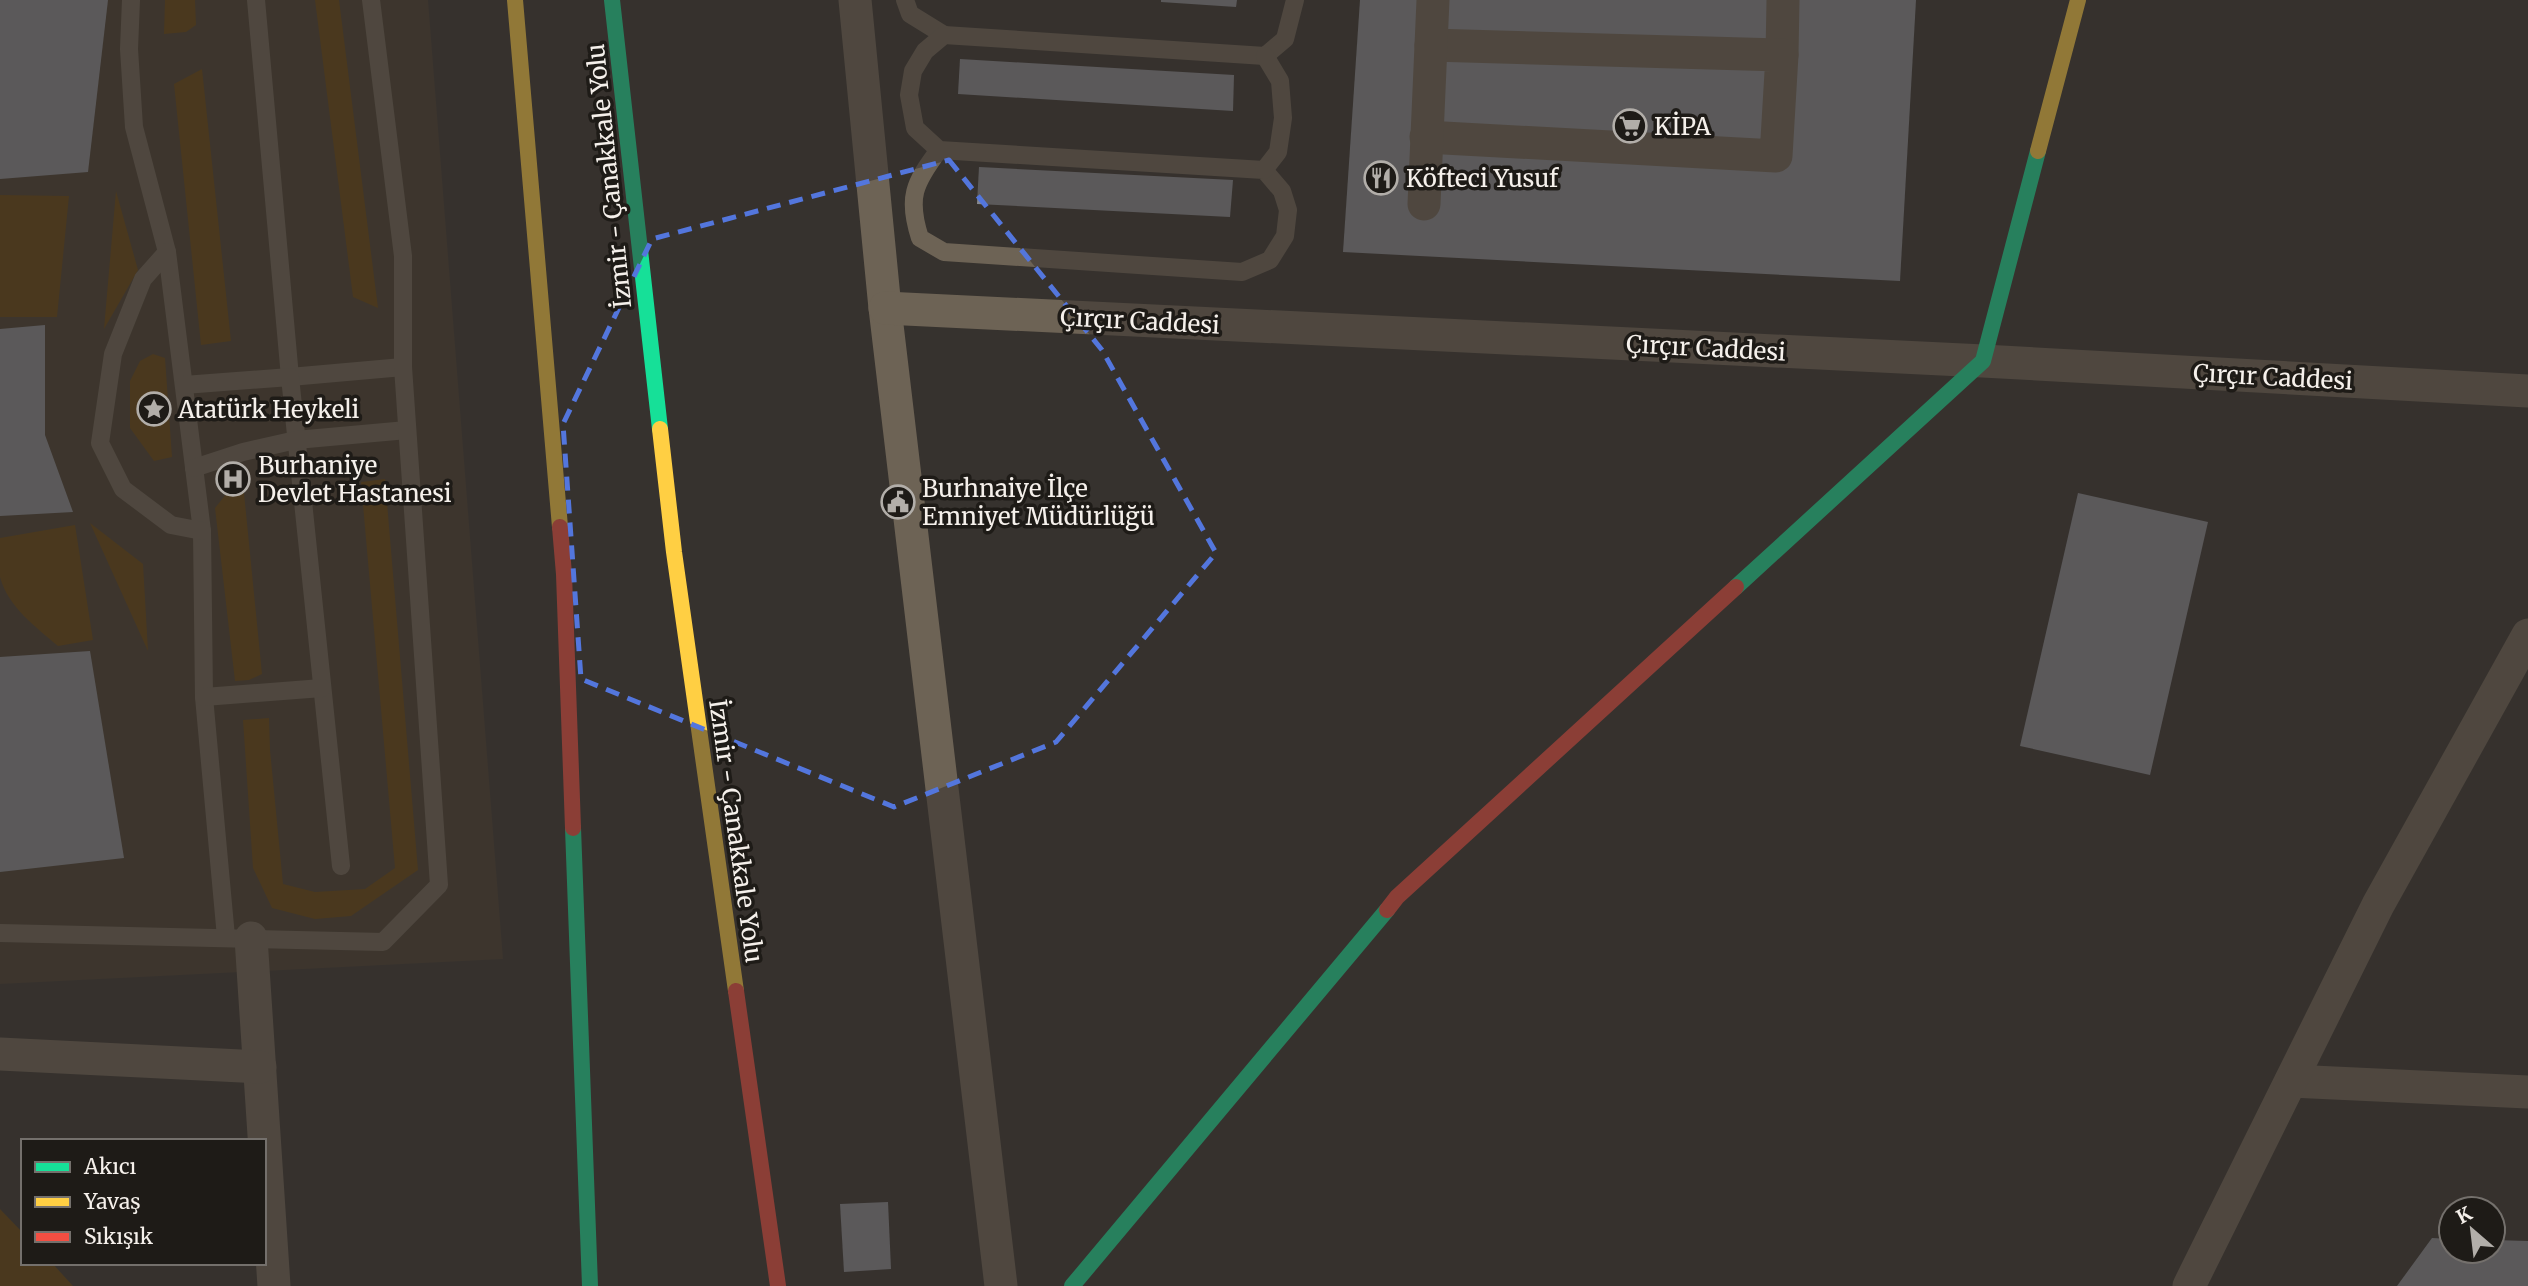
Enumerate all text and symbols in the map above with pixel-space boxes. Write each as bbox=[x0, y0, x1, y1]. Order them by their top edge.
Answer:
street label: İzmir - Çanakkale Yolu bbox=[580, 42, 638, 310]
supermarket icon: KİPA bbox=[1611, 107, 1649, 145]
place label: KİPA bbox=[1654, 111, 1712, 142]
restaurant icon: Köfteci Yusuf bbox=[1362, 159, 1400, 197]
place label: Köfteci Yusuf bbox=[1406, 163, 1559, 194]
street label: Çırçır Caddesi bbox=[1059, 301, 1221, 341]
street label: Çırçır Caddesi bbox=[1625, 328, 1787, 368]
street label: Çırçır Caddesi bbox=[2192, 357, 2354, 397]
place icon: Atatürk Heykeli bbox=[135, 390, 173, 428]
place label: Atatürk Heykeli bbox=[177, 394, 360, 425]
place label: Burhaniye Devlet Hastanesi bbox=[258, 450, 452, 509]
hospital icon: Burhaniye Devlet Hastanesi bbox=[214, 460, 252, 498]
place label: Burhnaiye İlçe Emniyet Müdürlüğü bbox=[922, 473, 1155, 532]
public building icon: Burhnaiye İlçe Emniyet Müdürlüğü bbox=[879, 483, 917, 521]
street label: İzmir - Çanakkale Yolu bbox=[702, 697, 770, 965]
legend bbox=[21, 1139, 266, 1265]
text: Akıcı bbox=[83, 1153, 137, 1180]
text: Yavaş bbox=[83, 1188, 141, 1215]
north arrow bbox=[2437, 1195, 2507, 1265]
text: K bbox=[2452, 1201, 2477, 1229]
text: Sıkışık bbox=[84, 1223, 154, 1250]

